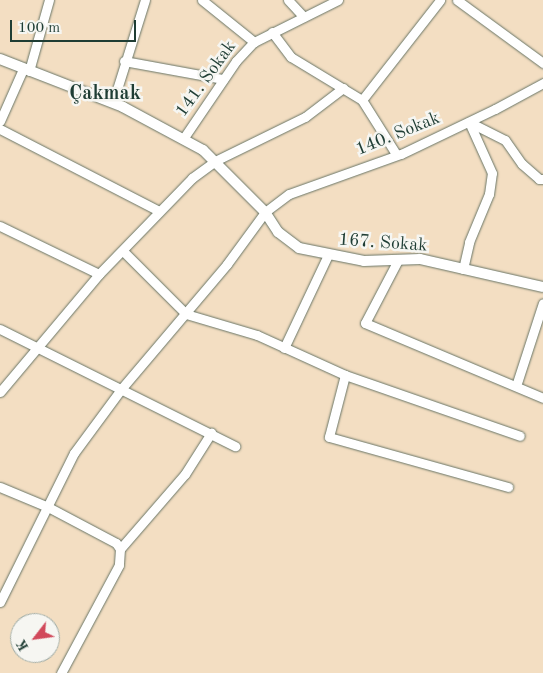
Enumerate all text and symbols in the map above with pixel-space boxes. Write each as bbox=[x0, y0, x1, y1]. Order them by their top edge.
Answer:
scale bar bbox=[12, 10, 139, 42]
text: 100 m bbox=[18, 21, 60, 36]
street label: 141. Sokak bbox=[171, 37, 241, 121]
district label: Çakmak bbox=[69, 82, 141, 106]
street label: 140. Sokak bbox=[353, 107, 443, 161]
street label: 167. Sokak bbox=[338, 229, 428, 257]
north arrow bbox=[10, 613, 60, 663]
text: K bbox=[14, 637, 32, 653]

